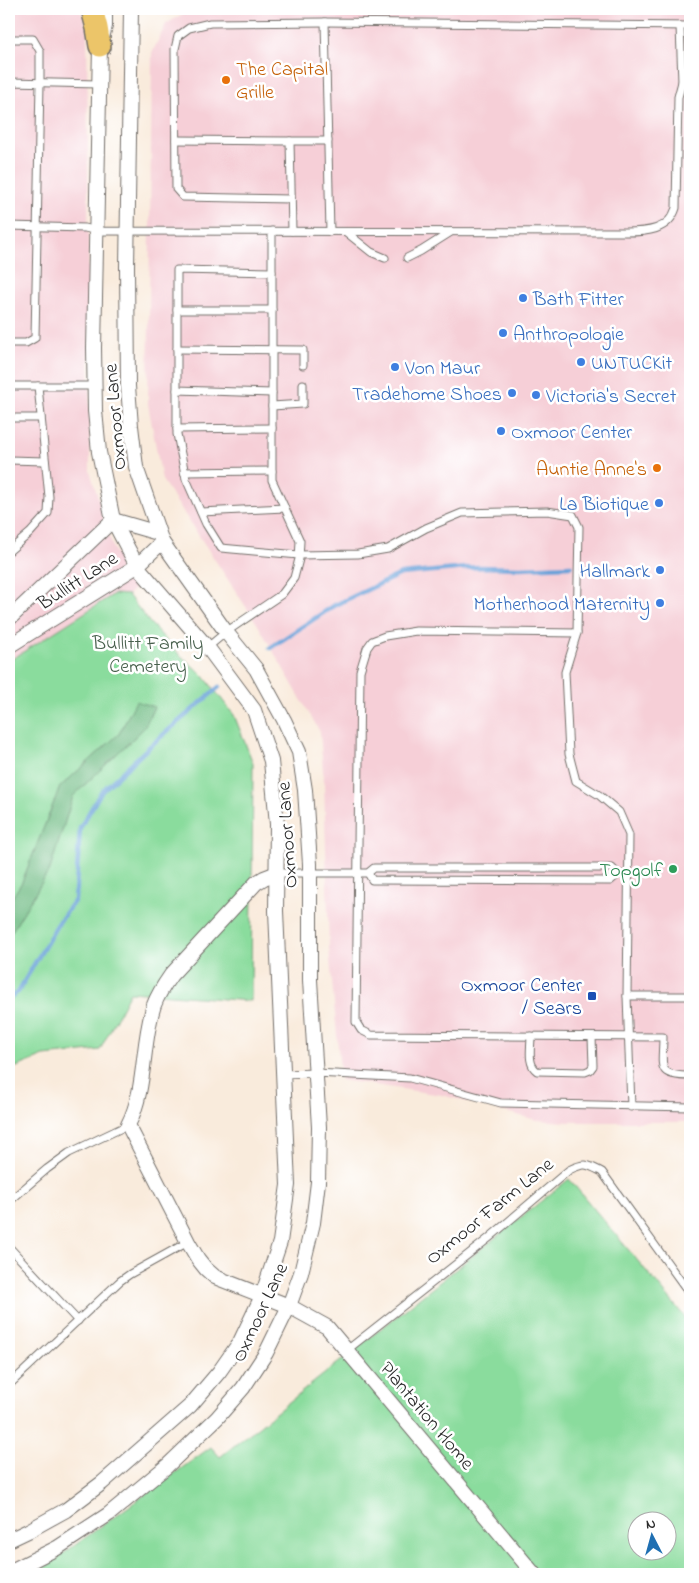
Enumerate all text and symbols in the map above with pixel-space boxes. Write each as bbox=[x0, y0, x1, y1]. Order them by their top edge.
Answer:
place label: The Capital Grille bbox=[236, 56, 328, 108]
marker: The Capital Grille bbox=[220, 74, 232, 86]
place label: Bath Fitter bbox=[532, 286, 624, 315]
marker: Bath Fitter bbox=[517, 292, 529, 304]
place label: Anthropologie bbox=[513, 321, 624, 351]
marker: Anthropologie bbox=[497, 327, 509, 339]
place label: UNTUCKit bbox=[591, 350, 673, 379]
place label: Von Maur bbox=[404, 355, 481, 384]
marker: UNTUCKit bbox=[575, 356, 587, 368]
marker: Von Maur bbox=[389, 361, 401, 373]
street label: Oxmoor Lane bbox=[97, 362, 136, 471]
place label: Tradehome Shoes bbox=[352, 381, 502, 410]
place label: Victoria's Secret bbox=[545, 383, 677, 412]
marker: Tradehome Shoes bbox=[506, 387, 518, 399]
marker: Victoria's Secret bbox=[530, 389, 542, 401]
place label: Oxmoor Center bbox=[511, 419, 633, 448]
marker: Oxmoor Center bbox=[495, 425, 507, 437]
place label: Auntie Anne's bbox=[536, 456, 647, 485]
marker: Auntie Anne's bbox=[651, 462, 663, 474]
place label: La Biotique bbox=[559, 491, 649, 520]
marker: La Biotique bbox=[653, 497, 665, 509]
street label: Bullitt Lane bbox=[32, 545, 124, 619]
place label: Hallmark bbox=[580, 558, 650, 587]
marker: Hallmark bbox=[654, 564, 666, 576]
place label: Motherhood Maternity bbox=[473, 591, 650, 620]
marker: Motherhood Maternity bbox=[654, 597, 666, 609]
park label: Bullitt Family Cemetery bbox=[92, 630, 203, 682]
street label: Oxmoor Lane bbox=[270, 781, 307, 889]
place label: Topgolf bbox=[600, 857, 664, 887]
marker: Topgolf bbox=[667, 863, 679, 875]
place label: Oxmoor Center / Sears bbox=[461, 972, 583, 1024]
marker: Oxmoor Center / Sears bbox=[586, 990, 598, 1002]
street label: Oxmoor Farm Lane bbox=[420, 1151, 561, 1273]
street label: Oxmoor Lane bbox=[226, 1259, 297, 1368]
street label: Plantation Home bbox=[372, 1356, 480, 1477]
north arrow bbox=[626, 1510, 676, 1560]
text: N bbox=[645, 1514, 657, 1535]

